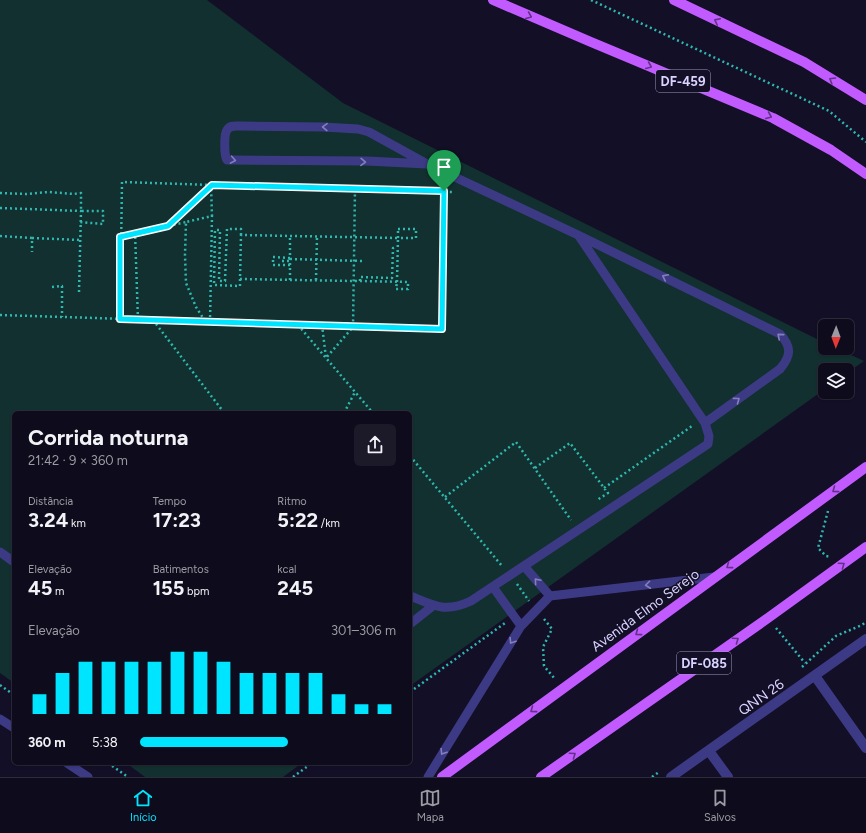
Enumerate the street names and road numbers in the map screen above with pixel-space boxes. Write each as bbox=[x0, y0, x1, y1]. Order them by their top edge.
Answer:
road number: DF-459 bbox=[656, 70, 710, 92]
street label: Avenida Elmo Serejo bbox=[588, 566, 703, 655]
road number: DF-085 bbox=[677, 652, 731, 674]
street label: QNN 26 bbox=[735, 676, 787, 719]

